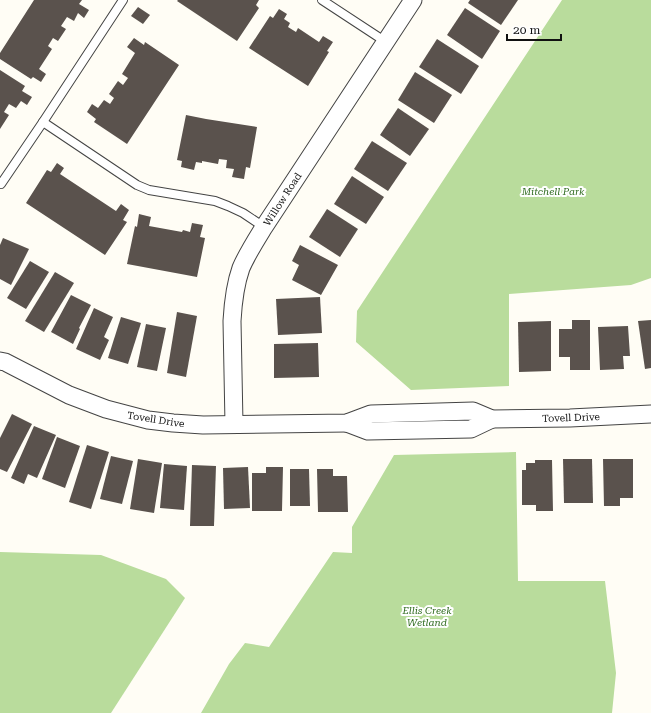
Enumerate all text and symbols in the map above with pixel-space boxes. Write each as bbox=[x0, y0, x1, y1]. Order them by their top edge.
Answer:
scale bar bbox=[507, 16, 561, 42]
text: 20 m bbox=[513, 23, 540, 37]
street label: Willow Road bbox=[261, 170, 304, 228]
park label: Mitchell Park bbox=[521, 186, 585, 197]
street label: Tovell Drive bbox=[127, 410, 186, 430]
street label: Tovell Drive bbox=[542, 411, 601, 424]
park label: Ellis Creek Wetland bbox=[401, 605, 452, 628]

